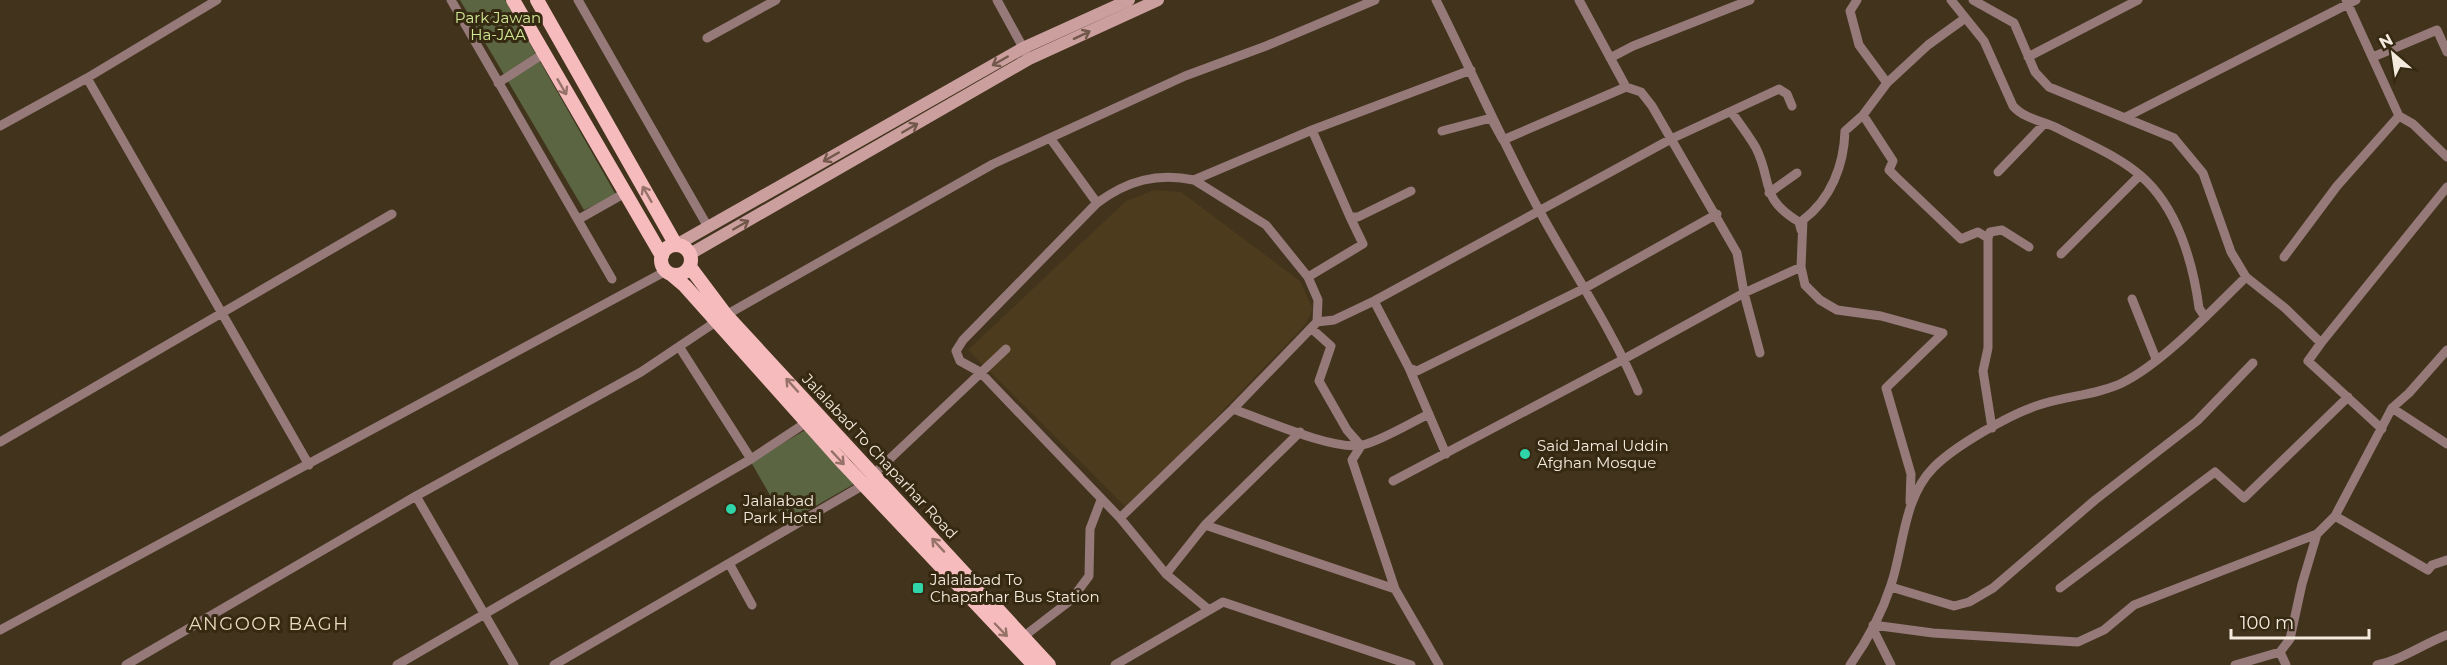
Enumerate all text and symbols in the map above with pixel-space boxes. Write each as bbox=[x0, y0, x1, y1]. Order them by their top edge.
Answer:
park label: Park Jawan Ha-JAA bbox=[455, 8, 541, 44]
north arrow bbox=[2363, 24, 2423, 84]
one-way arrow bbox=[1072, 29, 1090, 40]
text: N bbox=[2376, 30, 2396, 53]
one-way arrow bbox=[992, 56, 1010, 67]
one-way arrow bbox=[556, 78, 568, 95]
one-way arrow bbox=[901, 121, 918, 133]
one-way arrow bbox=[823, 152, 840, 164]
one-way arrow bbox=[640, 186, 652, 203]
one-way arrow bbox=[732, 218, 749, 230]
street label: Jalalabad To Chaparhar Road bbox=[798, 369, 962, 543]
one-way arrow bbox=[785, 378, 799, 393]
place label: Said Jamal Uddin Afghan Mosque bbox=[1537, 436, 1669, 472]
marker: Said Jamal Uddin Afghan Mosque bbox=[1518, 447, 1532, 461]
one-way arrow bbox=[831, 450, 845, 465]
place label: Jalalabad Park Hotel bbox=[742, 491, 822, 527]
marker: Jalalabad Park Hotel bbox=[724, 502, 738, 516]
one-way arrow bbox=[931, 537, 945, 552]
place label: Jalalabad To Chaparhar Bus Station bbox=[929, 570, 1100, 606]
marker: Jalalabad To Chaparhar Bus Station bbox=[911, 581, 925, 595]
scale bar bbox=[2231, 602, 2369, 640]
text: 100 m bbox=[2240, 612, 2294, 634]
district label: ANGOOR BAGH bbox=[189, 613, 349, 635]
one-way arrow bbox=[994, 622, 1008, 637]

